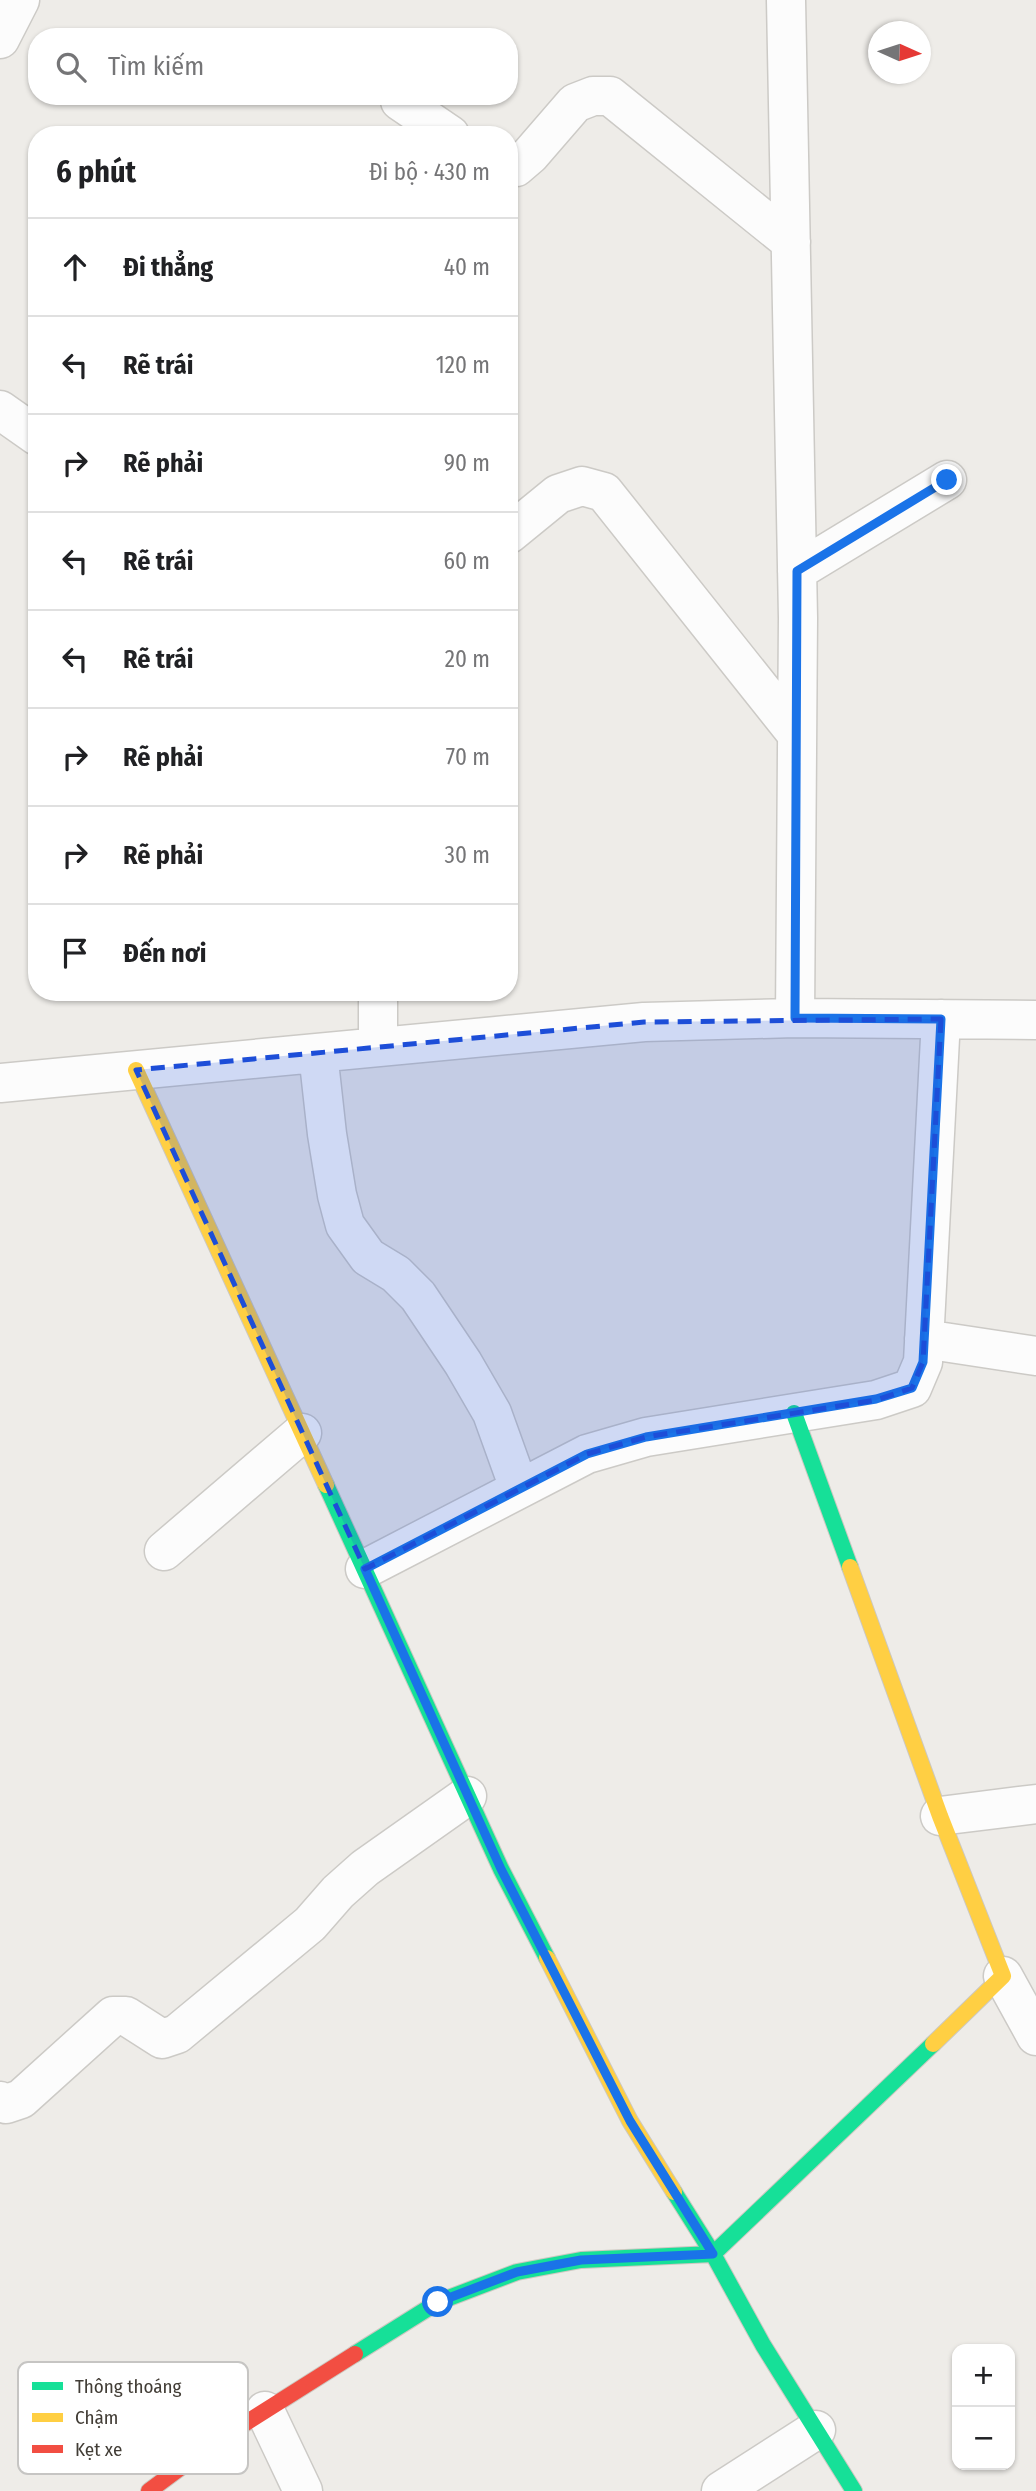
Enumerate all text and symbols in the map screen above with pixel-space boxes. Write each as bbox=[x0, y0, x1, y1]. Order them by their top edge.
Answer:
north arrow bbox=[868, 21, 931, 84]
search box bbox=[28, 28, 518, 105]
icon: search bbox=[52, 48, 90, 86]
text: Tìm kiếm bbox=[108, 51, 204, 82]
text: 6 phút bbox=[56, 154, 136, 190]
text: Đi bộ · 430 m bbox=[369, 158, 490, 186]
icon: ahead bbox=[56, 248, 94, 286]
text: Đi thẳng bbox=[123, 252, 213, 283]
text: 40 m bbox=[444, 253, 490, 281]
icon: left bbox=[56, 346, 94, 384]
text: Rẽ trái bbox=[123, 350, 193, 381]
text: 120 m bbox=[436, 351, 490, 379]
icon: right bbox=[56, 444, 94, 482]
text: Rẽ phải bbox=[123, 448, 203, 479]
text: 90 m bbox=[444, 449, 490, 477]
route end bbox=[931, 464, 962, 495]
icon: left bbox=[56, 542, 94, 580]
text: Rẽ trái bbox=[123, 546, 193, 577]
text: 60 m bbox=[444, 547, 490, 575]
icon: left bbox=[56, 640, 94, 678]
text: Rẽ trái bbox=[123, 644, 193, 675]
text: 20 m bbox=[445, 645, 490, 673]
icon: right bbox=[56, 738, 94, 776]
text: Rẽ phải bbox=[123, 742, 203, 773]
text: 70 m bbox=[446, 743, 490, 771]
icon: right bbox=[56, 836, 94, 874]
text: Rẽ phải bbox=[123, 840, 203, 871]
text: 30 m bbox=[445, 841, 490, 869]
icon: arrive bbox=[56, 934, 94, 972]
text: Đến nơi bbox=[123, 938, 206, 969]
route start bbox=[422, 2286, 453, 2317]
map controls bbox=[952, 2344, 1015, 2470]
button: + bbox=[952, 2344, 1015, 2407]
legend bbox=[18, 2362, 248, 2474]
text: Thông thoáng bbox=[75, 2375, 182, 2398]
text: Chậm bbox=[75, 2406, 118, 2429]
button: − bbox=[952, 2407, 1015, 2470]
text: Kẹt xe bbox=[75, 2438, 122, 2461]

